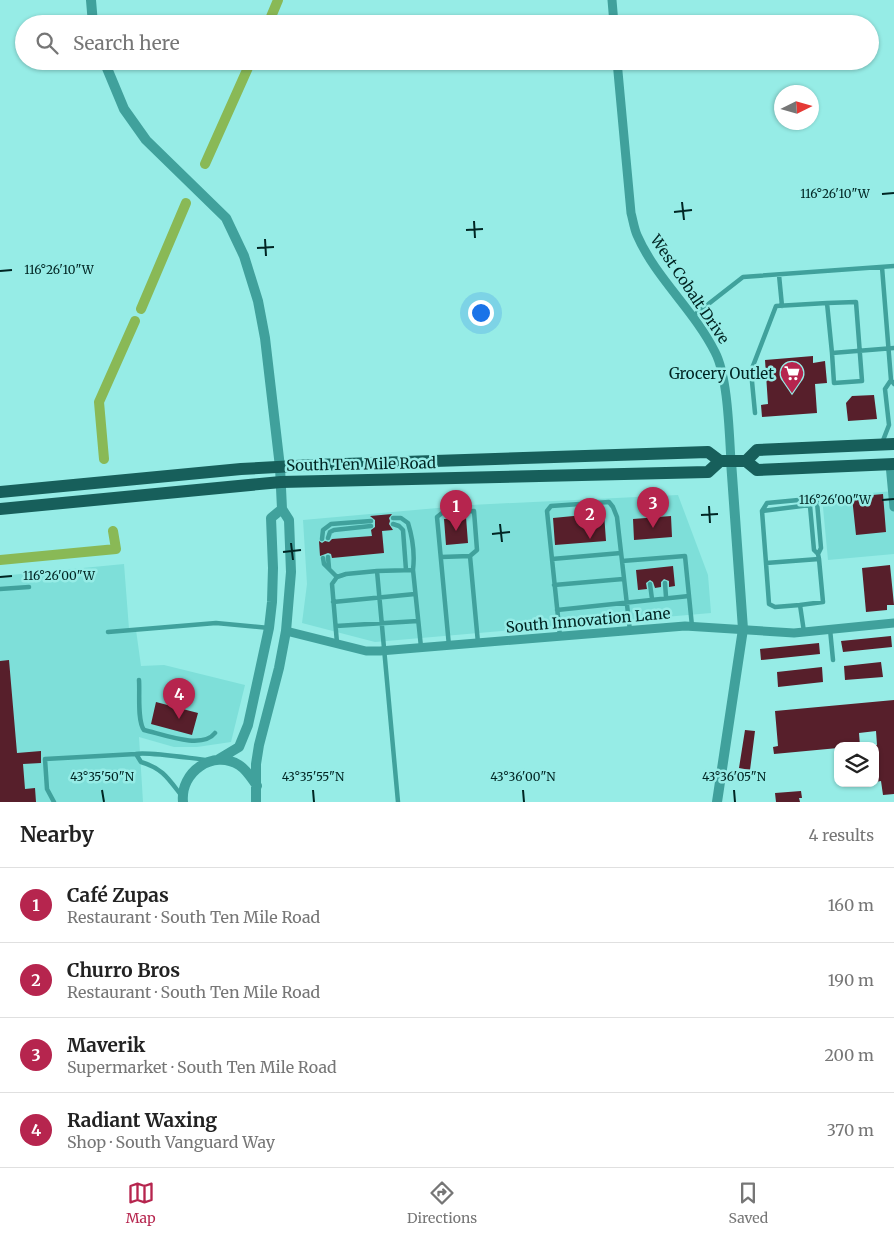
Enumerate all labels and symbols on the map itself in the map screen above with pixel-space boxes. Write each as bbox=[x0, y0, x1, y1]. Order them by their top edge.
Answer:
north arrow bbox=[774, 85, 819, 130]
text: 116°26'10"W bbox=[800, 186, 871, 201]
street label: West Cobalt Drive bbox=[646, 230, 734, 347]
text: 116°26'10"W bbox=[24, 262, 95, 277]
your location bbox=[468, 300, 494, 326]
supermarket icon: Grocery Outlet bbox=[779, 360, 805, 394]
place label: Grocery Outlet bbox=[669, 364, 774, 383]
street label: South Ten Mile Road bbox=[286, 453, 436, 475]
pin: 3 bbox=[637, 487, 669, 528]
pin: 1 bbox=[440, 490, 472, 531]
text: 116°26'00"W bbox=[799, 492, 872, 507]
pin: 2 bbox=[574, 498, 606, 539]
text: 116°26'00"W bbox=[23, 568, 96, 583]
street label: South Innovation Lane bbox=[505, 603, 671, 637]
pin: 4 bbox=[163, 678, 195, 719]
text: 43°35'50"N bbox=[70, 769, 135, 784]
text: 43°35'55"N bbox=[282, 769, 345, 784]
text: 43°36'00"N bbox=[490, 769, 556, 784]
text: 43°36'05"N bbox=[702, 769, 767, 784]

